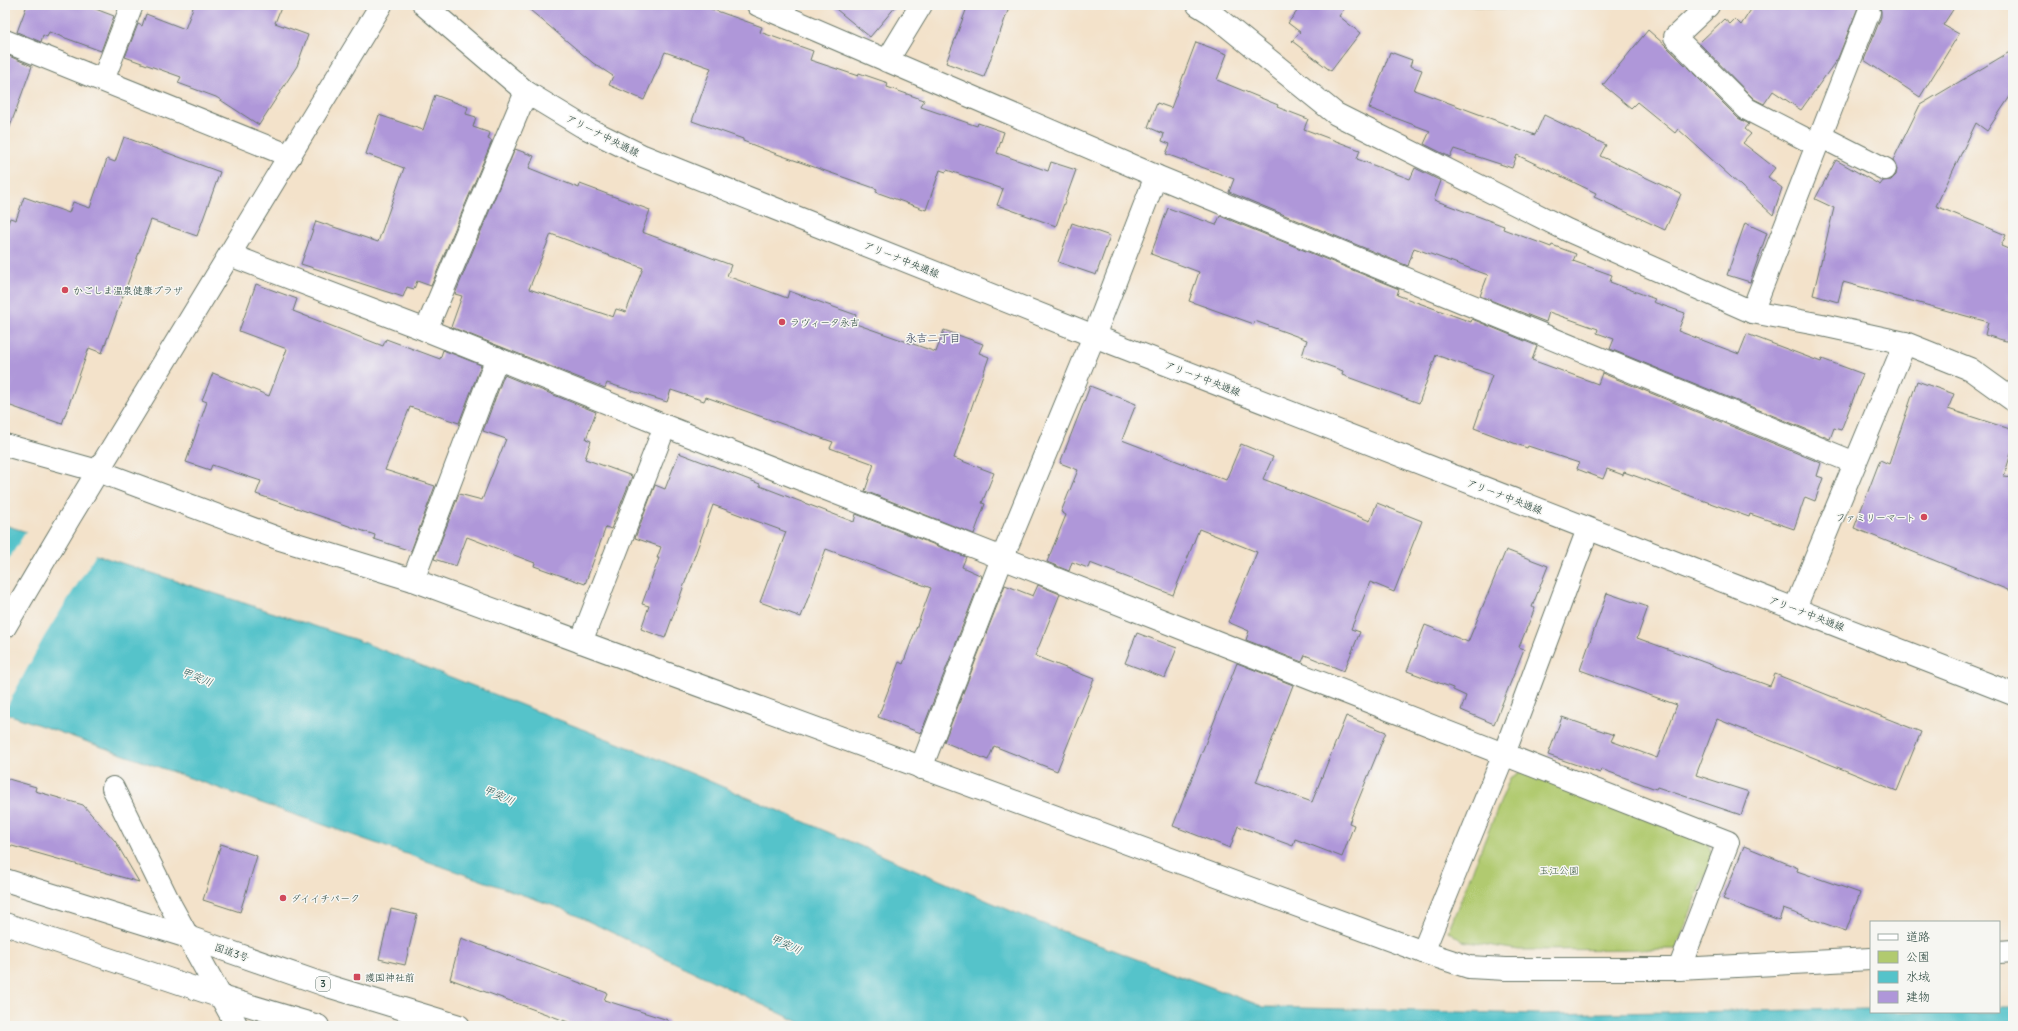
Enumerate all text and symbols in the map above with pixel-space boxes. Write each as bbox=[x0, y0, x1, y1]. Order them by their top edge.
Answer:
street label: アリーナ中央通線 bbox=[564, 111, 641, 159]
street label: アリーナ中央通線 bbox=[862, 238, 941, 280]
place label: かごしま温泉健康プラザ bbox=[73, 284, 183, 297]
marker: かごしま温泉健康プラザ bbox=[60, 285, 70, 295]
place label: ラヴィータ永吉 bbox=[790, 316, 860, 329]
marker: ラヴィータ永吉 bbox=[777, 317, 787, 327]
district label: 永吉二丁目 bbox=[906, 331, 961, 345]
street label: アリーナ中央通線 bbox=[1163, 358, 1242, 399]
street label: アリーナ中央通線 bbox=[1465, 476, 1544, 517]
place label: ファミリーマート bbox=[1836, 511, 1916, 524]
marker: ファミリーマート bbox=[1919, 512, 1929, 522]
street label: アリーナ中央通線 bbox=[1767, 593, 1846, 634]
water label: 甲突川 bbox=[179, 665, 215, 689]
water label: 甲突川 bbox=[481, 782, 517, 808]
park label: 玉江公園 bbox=[1539, 864, 1579, 877]
place label: ダイイチパーク bbox=[291, 892, 360, 905]
marker: ダイイチパーク bbox=[278, 893, 288, 903]
legend bbox=[1870, 921, 2000, 1013]
text: 道路 bbox=[1906, 929, 1930, 944]
water label: 甲突川 bbox=[768, 931, 804, 957]
street label: 国道3号 bbox=[213, 941, 251, 964]
text: 公園 bbox=[1906, 949, 1930, 964]
text: 水域 bbox=[1906, 969, 1930, 984]
place label: 護国神社前 bbox=[365, 971, 415, 984]
marker: 護国神社前 bbox=[352, 972, 362, 982]
road number: 3 bbox=[316, 977, 330, 991]
text: 建物 bbox=[1906, 989, 1930, 1004]

